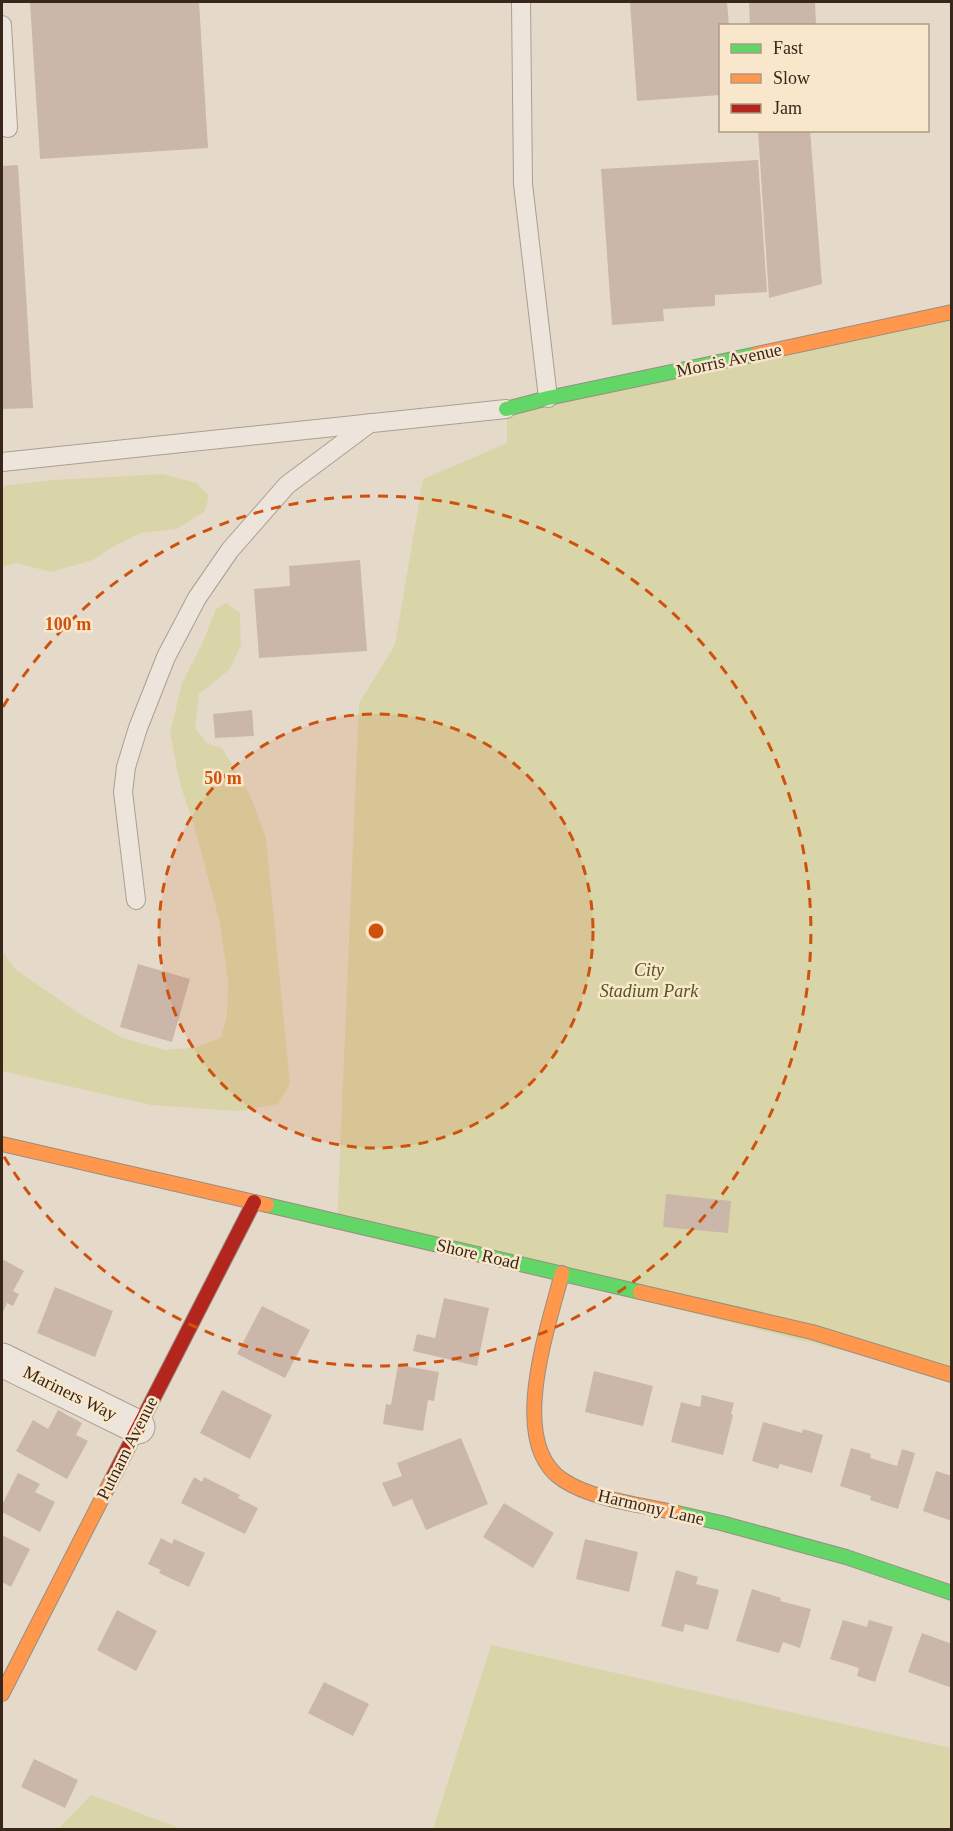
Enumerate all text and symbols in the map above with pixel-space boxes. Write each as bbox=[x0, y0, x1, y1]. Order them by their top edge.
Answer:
legend bbox=[719, 24, 929, 132]
text: Fast bbox=[773, 38, 803, 58]
text: Slow bbox=[773, 68, 810, 88]
text: Jam bbox=[773, 98, 802, 118]
street label: Morris Avenue bbox=[675, 339, 783, 381]
text: 100 m bbox=[45, 614, 91, 634]
text: 50 m bbox=[204, 768, 242, 788]
centre of rings bbox=[366, 921, 386, 941]
park label: City Stadium Park bbox=[600, 960, 699, 1001]
street label: Shore Road bbox=[435, 1235, 521, 1273]
street label: Mariners Way bbox=[20, 1362, 120, 1424]
street label: Putnam Avenue bbox=[92, 1393, 162, 1503]
street label: Harmony Lane bbox=[596, 1485, 706, 1529]

